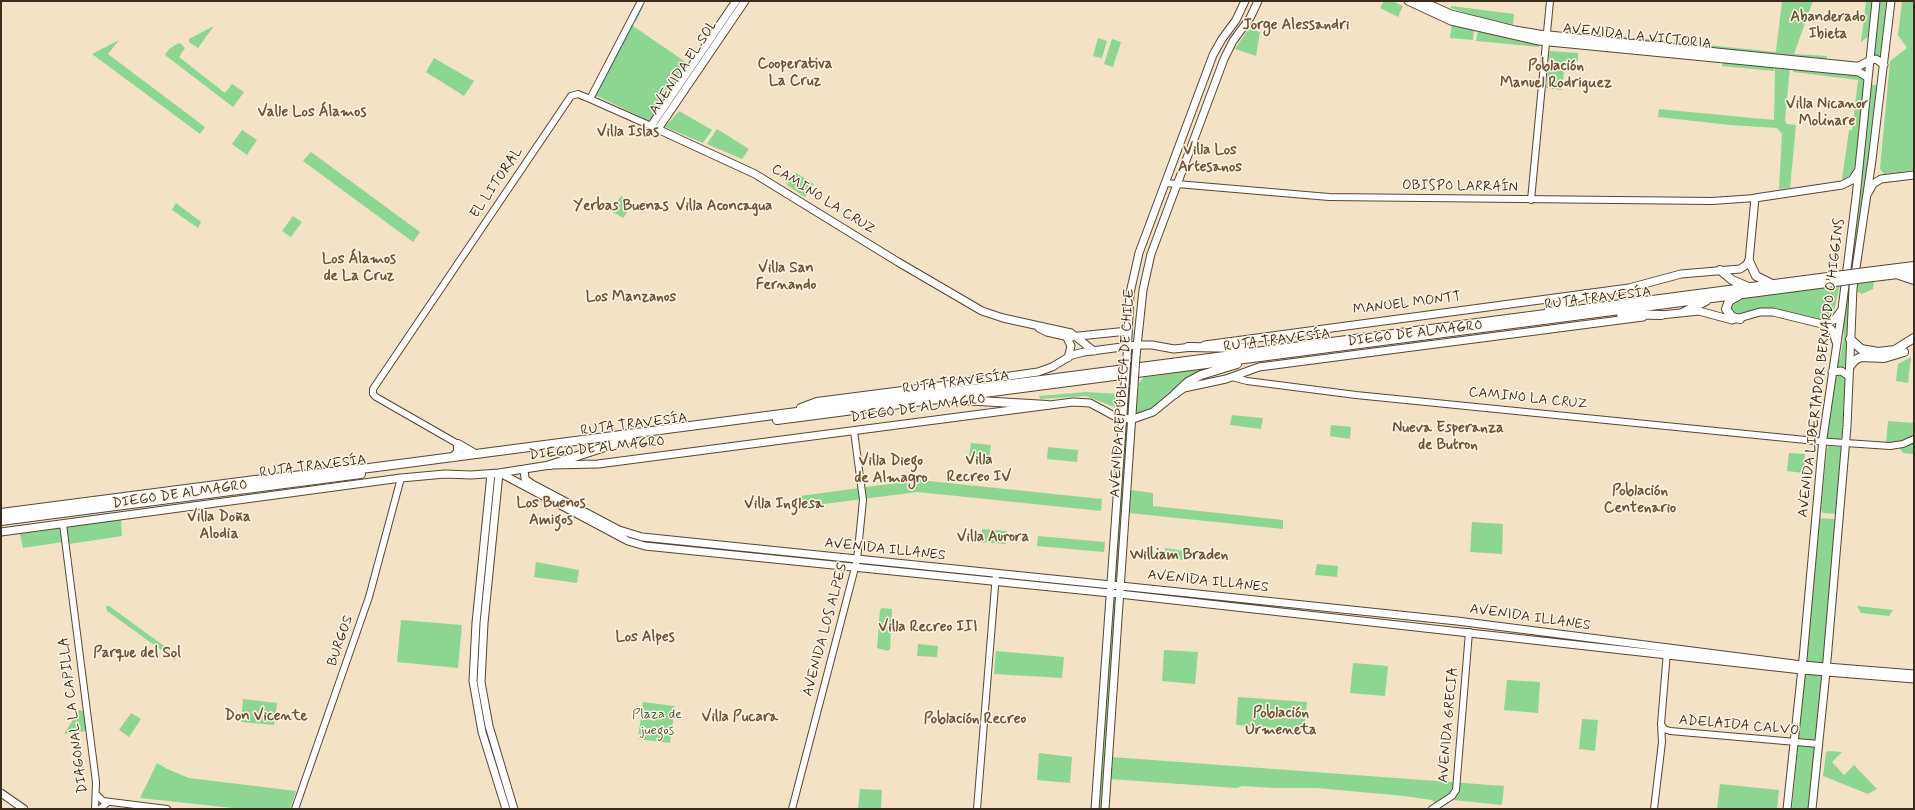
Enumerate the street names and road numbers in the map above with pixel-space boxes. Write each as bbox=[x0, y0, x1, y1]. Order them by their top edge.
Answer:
street label: AVENIDA EL SOL bbox=[646, 18, 722, 118]
street label: AVENIDA LA VICTORIA bbox=[1562, 21, 1712, 53]
street label: EL LITORAL bbox=[467, 144, 527, 222]
street label: CAMINO LA CRUZ bbox=[768, 161, 878, 239]
street label: OBISPO LARRAÍN bbox=[1402, 178, 1518, 196]
street label: AVENIDA LIBERTADOR BERNARDO O'HIGGINS bbox=[1795, 218, 1849, 518]
street label: RUTA TRAVESÍA bbox=[1544, 284, 1652, 314]
street label: AVENIDA REPÚBLICA DE CHILE bbox=[1107, 288, 1139, 498]
street label: MANUEL MONTT bbox=[1352, 289, 1462, 319]
street label: DIEGO DE ALMAGRO bbox=[1346, 317, 1484, 351]
street label: RUTA TRAVESÍA bbox=[1223, 326, 1331, 356]
street label: RUTA TRAVESÍA bbox=[902, 368, 1010, 398]
street label: CAMINO LA CRUZ bbox=[1468, 384, 1588, 414]
street label: DIEGO DE ALMAGRO bbox=[849, 391, 987, 427]
street label: RUTA TRAVESÍA bbox=[580, 410, 688, 440]
street label: DIEGO DE ALMAGRO bbox=[528, 434, 666, 464]
street label: RUTA TRAVESÍA bbox=[259, 452, 367, 482]
street label: DIEGO DE ALMAGRO bbox=[111, 477, 249, 513]
street label: AVENIDA ILLANES bbox=[824, 535, 946, 565]
street label: AVENIDA LOS ALPES bbox=[800, 562, 852, 698]
street label: AVENIDA ILLANES bbox=[1147, 567, 1269, 597]
street label: AVENIDA ILLANES bbox=[1469, 601, 1591, 635]
street label: BURGOS bbox=[325, 613, 357, 669]
street label: DIAGONAL LA CAPILLA bbox=[56, 636, 92, 794]
street label: AVENIDA GRECIA bbox=[1436, 666, 1462, 784]
street label: ADELAIDA CALVO bbox=[1678, 712, 1800, 740]

